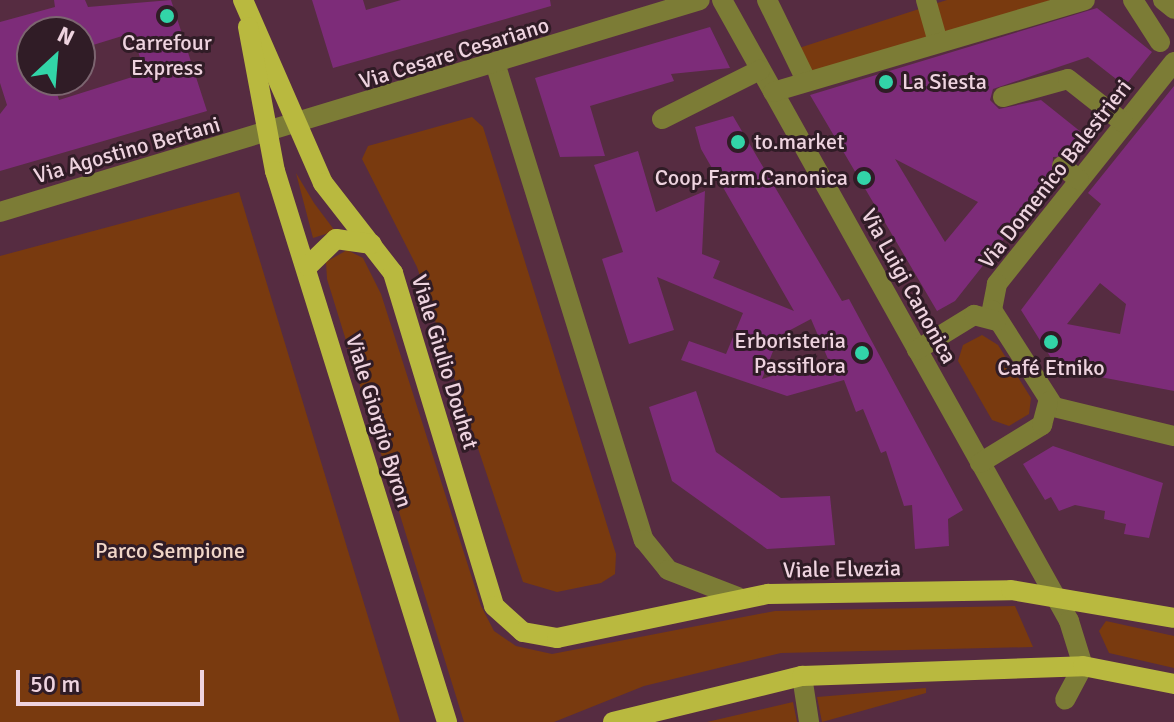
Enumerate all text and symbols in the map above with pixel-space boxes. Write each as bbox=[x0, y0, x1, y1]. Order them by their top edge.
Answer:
marker: Carrefour Express bbox=[158, 7, 176, 25]
street label: Via Cesare Cesariano bbox=[356, 12, 552, 94]
north arrow bbox=[16, 16, 96, 96]
text: N bbox=[53, 20, 79, 51]
place label: Carrefour Express bbox=[122, 29, 212, 80]
place label: La Siesta bbox=[902, 69, 987, 95]
marker: La Siesta bbox=[877, 73, 895, 91]
street label: Via Domenico Balestrieri bbox=[973, 74, 1137, 274]
street label: Via Agostino Bertani bbox=[31, 111, 223, 189]
place label: to.market bbox=[754, 129, 845, 155]
marker: to.market bbox=[729, 133, 747, 151]
place label: Coop.Farm.Canonica bbox=[655, 165, 848, 191]
marker: Coop.Farm.Canonica bbox=[855, 169, 873, 187]
street label: Via Luigi Canonica bbox=[856, 204, 962, 368]
street label: Viale Giulio Douhet bbox=[406, 272, 484, 452]
place label: Erboristeria Passiflora bbox=[734, 327, 846, 378]
street label: Viale Giorgio Byron bbox=[340, 331, 418, 511]
marker: Café Etniko bbox=[1042, 333, 1060, 351]
marker: Erboristeria Passiflora bbox=[853, 344, 871, 362]
place label: Café Etniko bbox=[997, 355, 1105, 381]
park label: Parco Sempione bbox=[95, 538, 245, 564]
street label: Viale Elvezia bbox=[783, 555, 901, 583]
scale bar bbox=[20, 654, 208, 704]
text: 50 m bbox=[30, 669, 80, 699]

